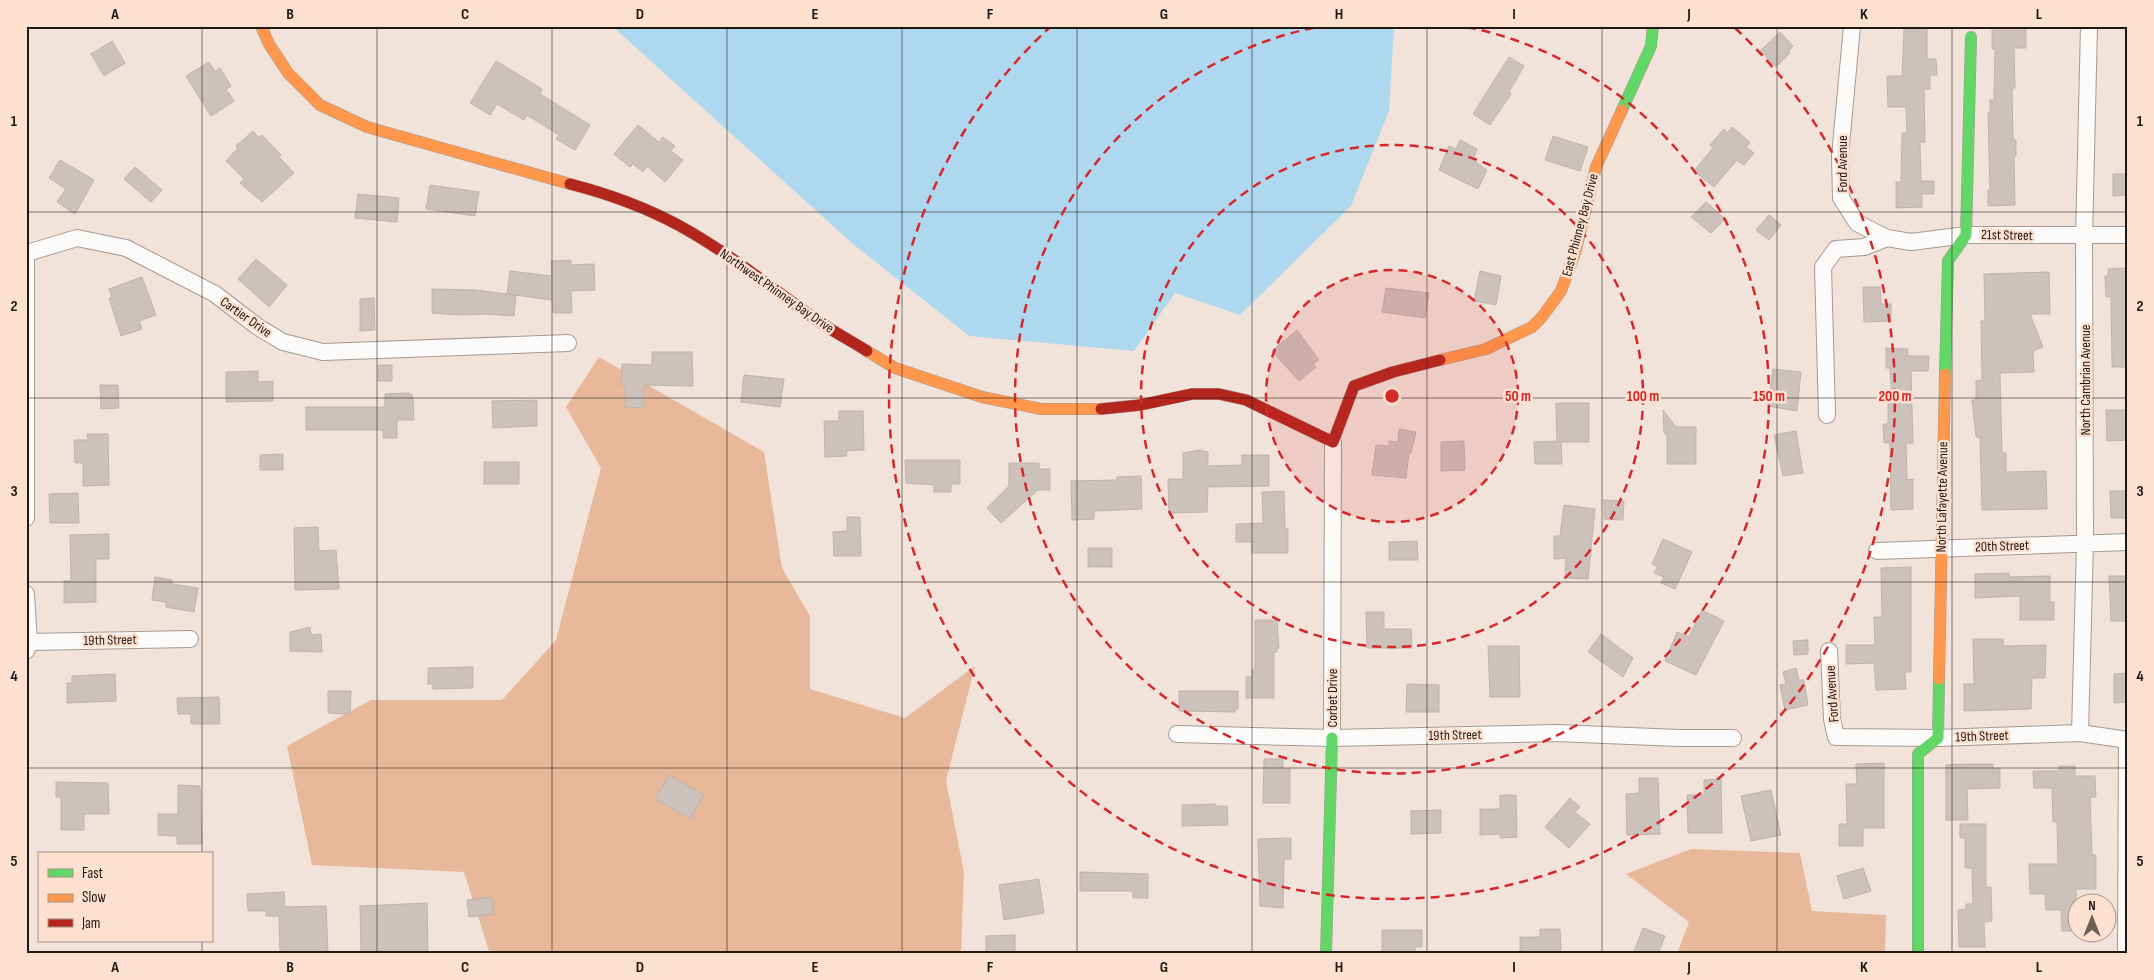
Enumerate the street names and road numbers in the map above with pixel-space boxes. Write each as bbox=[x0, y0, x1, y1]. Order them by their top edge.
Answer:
street label: Ford Avenue bbox=[1834, 135, 1851, 193]
street label: East Phinney Bay Drive bbox=[1558, 172, 1602, 278]
street label: 21st Street bbox=[1981, 226, 2033, 244]
street label: Northwest Phinney Bay Drive bbox=[717, 245, 837, 337]
street label: Cartier Drive bbox=[217, 293, 275, 341]
street label: North Cambrian Avenue bbox=[2077, 325, 2094, 435]
street label: North Lafayette Avenue bbox=[1933, 441, 1951, 553]
street label: 20th Street bbox=[1975, 537, 2029, 555]
street label: 19th Street bbox=[83, 631, 137, 649]
street label: Ford Avenue bbox=[1822, 665, 1842, 723]
street label: Corbet Drive bbox=[1324, 669, 1341, 727]
street label: 19th Street bbox=[1428, 726, 1482, 744]
street label: 19th Street bbox=[1955, 727, 2009, 745]

